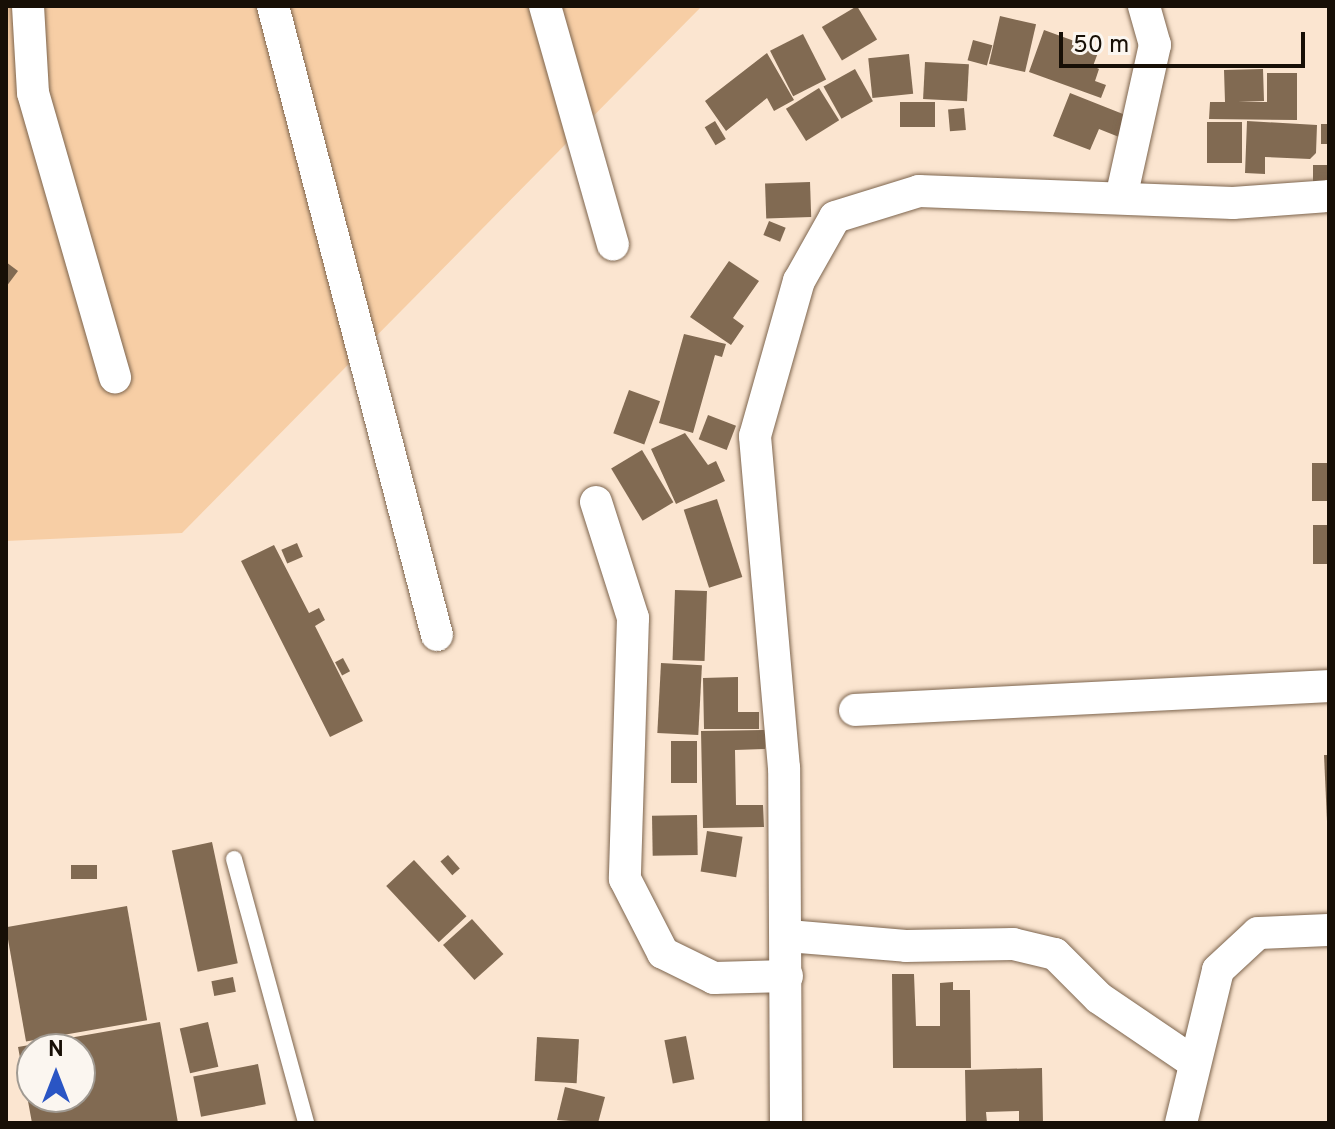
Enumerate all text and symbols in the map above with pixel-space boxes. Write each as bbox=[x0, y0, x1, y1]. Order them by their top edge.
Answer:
scale bar bbox=[1063, 16, 1309, 66]
text: 50 m bbox=[1073, 31, 1129, 61]
north arrow bbox=[16, 1033, 96, 1113]
text: N bbox=[48, 1037, 64, 1064]

